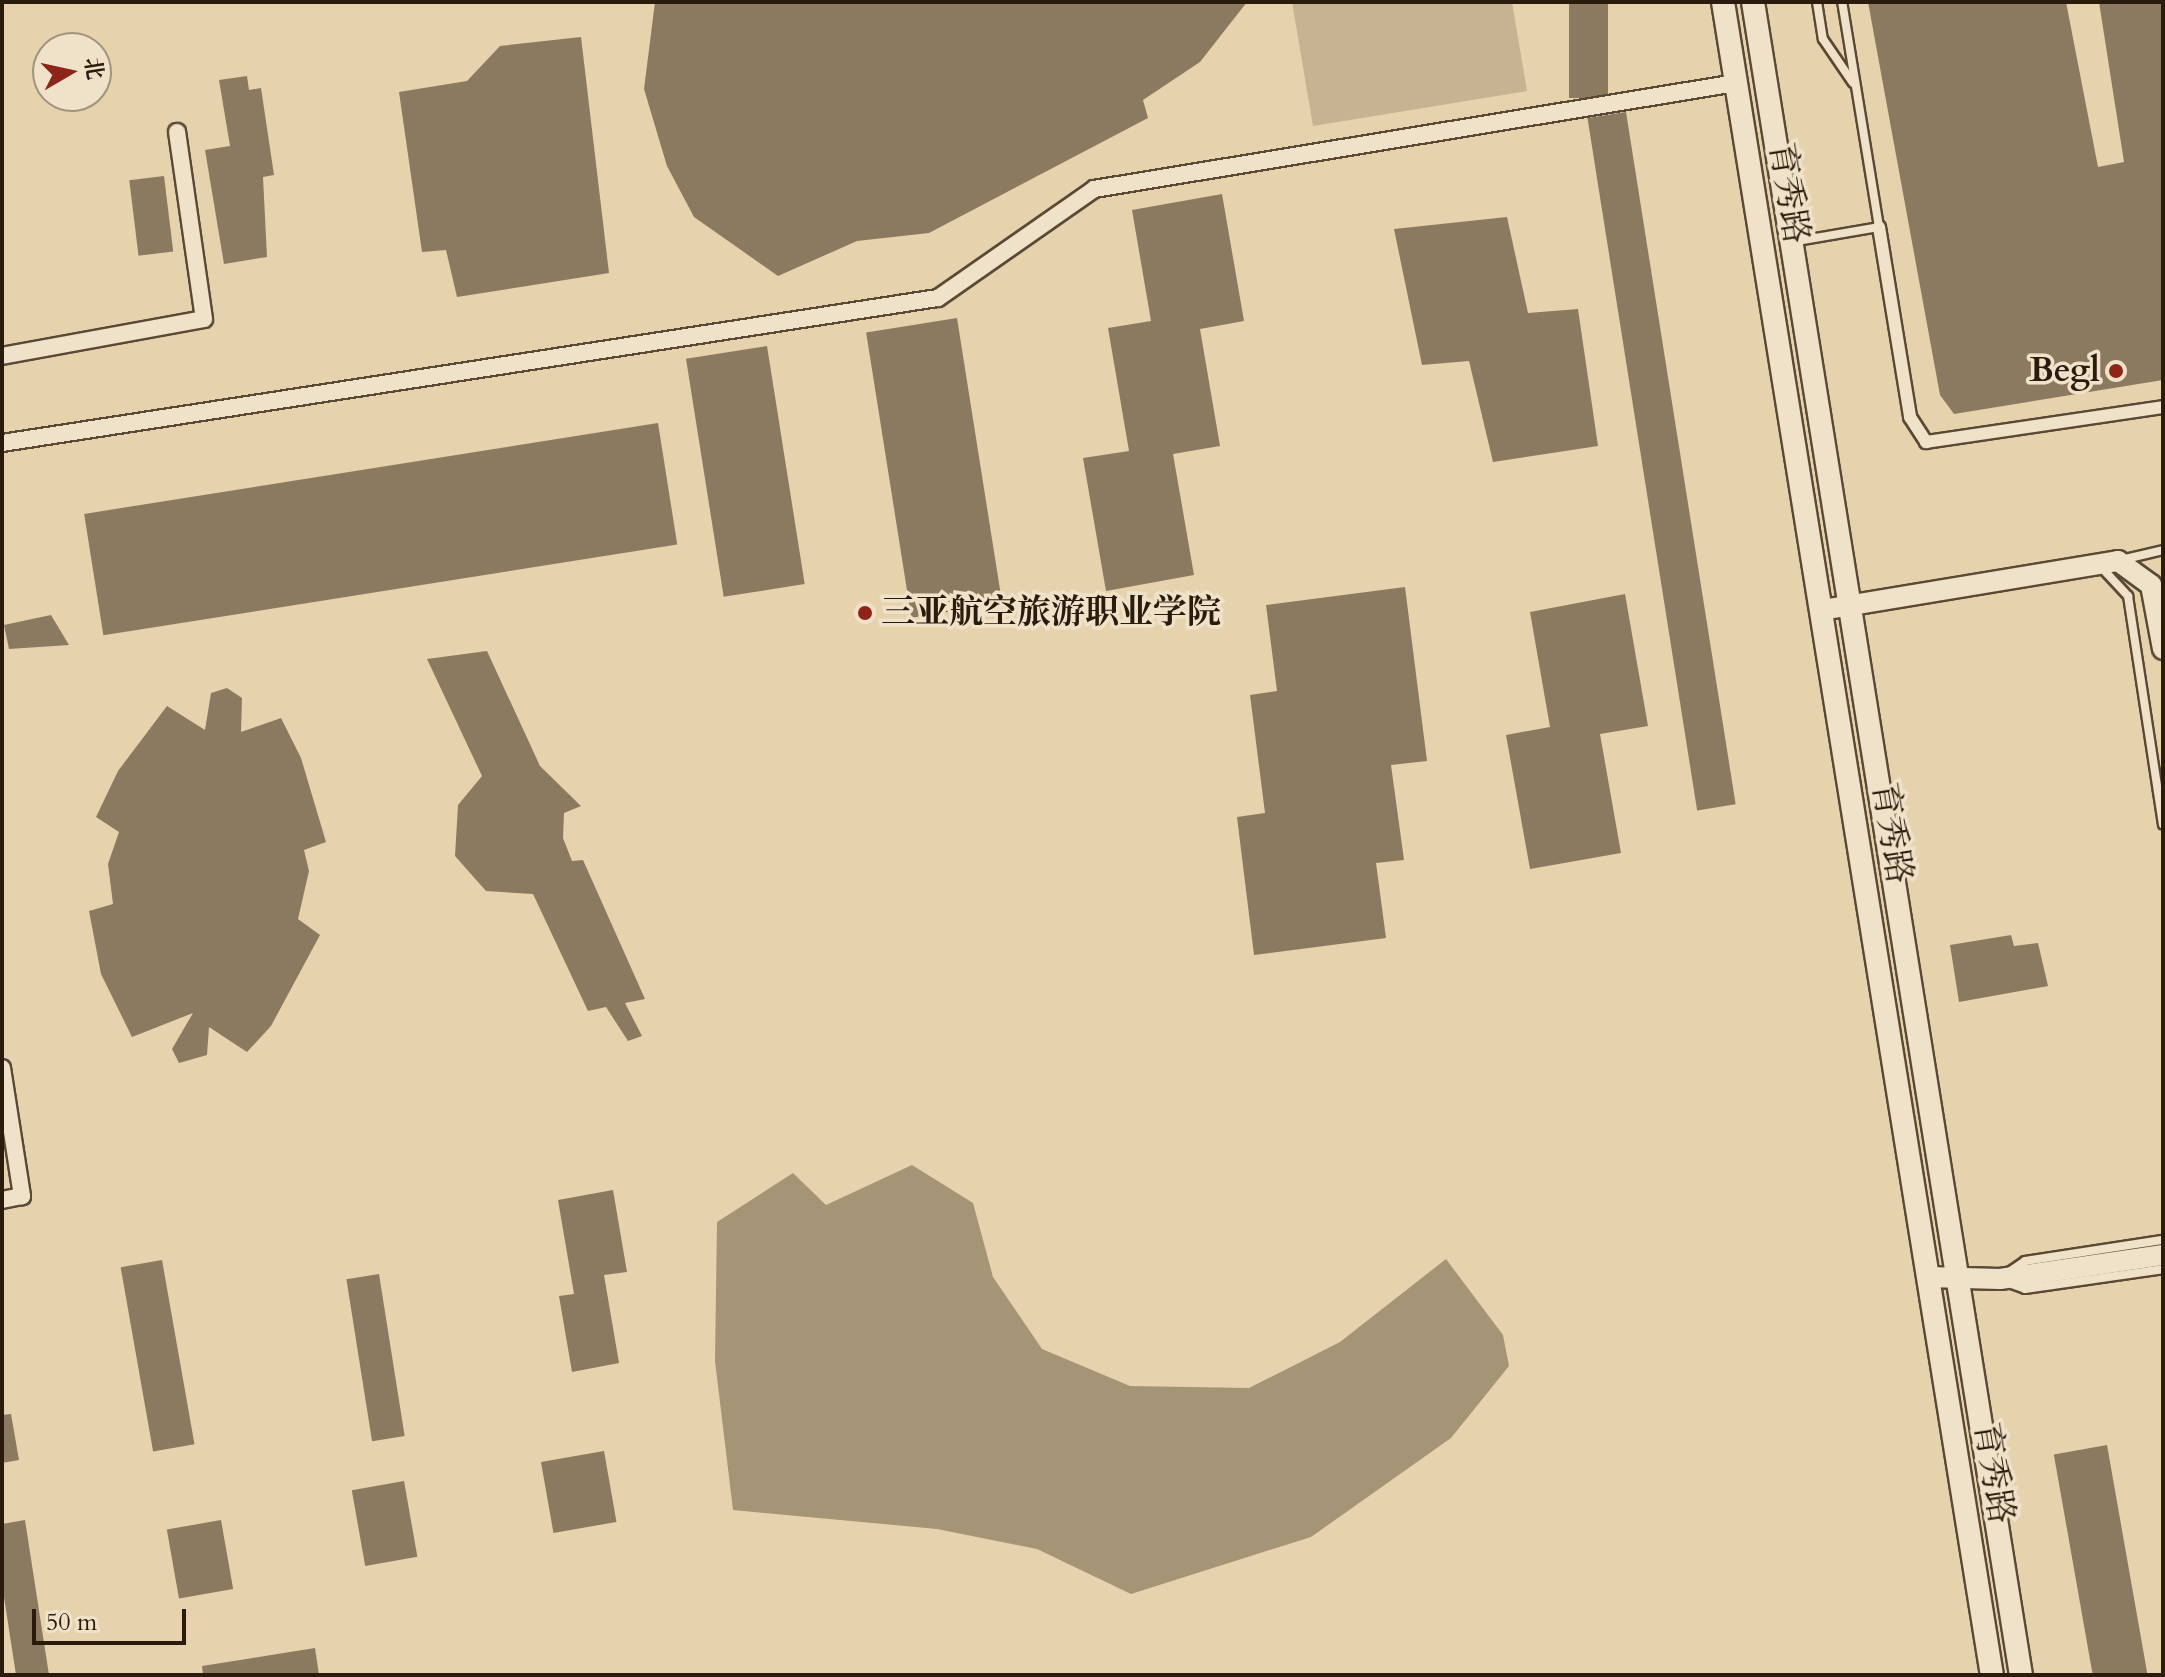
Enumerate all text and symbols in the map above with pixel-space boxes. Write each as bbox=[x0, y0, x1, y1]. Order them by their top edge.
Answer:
north arrow bbox=[32, 32, 112, 112]
text: 北 bbox=[77, 55, 110, 82]
street label: 育秀路 bbox=[1761, 139, 1817, 247]
place label: Begl bbox=[2029, 351, 2100, 391]
marker: Begl bbox=[2107, 362, 2125, 380]
place label: 三亚航空旅游职业学院 bbox=[881, 593, 1221, 633]
marker: 三亚航空旅游职业学院 bbox=[856, 604, 874, 622]
street label: 育秀路 bbox=[1864, 779, 1920, 887]
street label: 育秀路 bbox=[1966, 1419, 2022, 1527]
scale bar bbox=[36, 1593, 190, 1643]
text: 50 m bbox=[46, 1606, 97, 1639]

